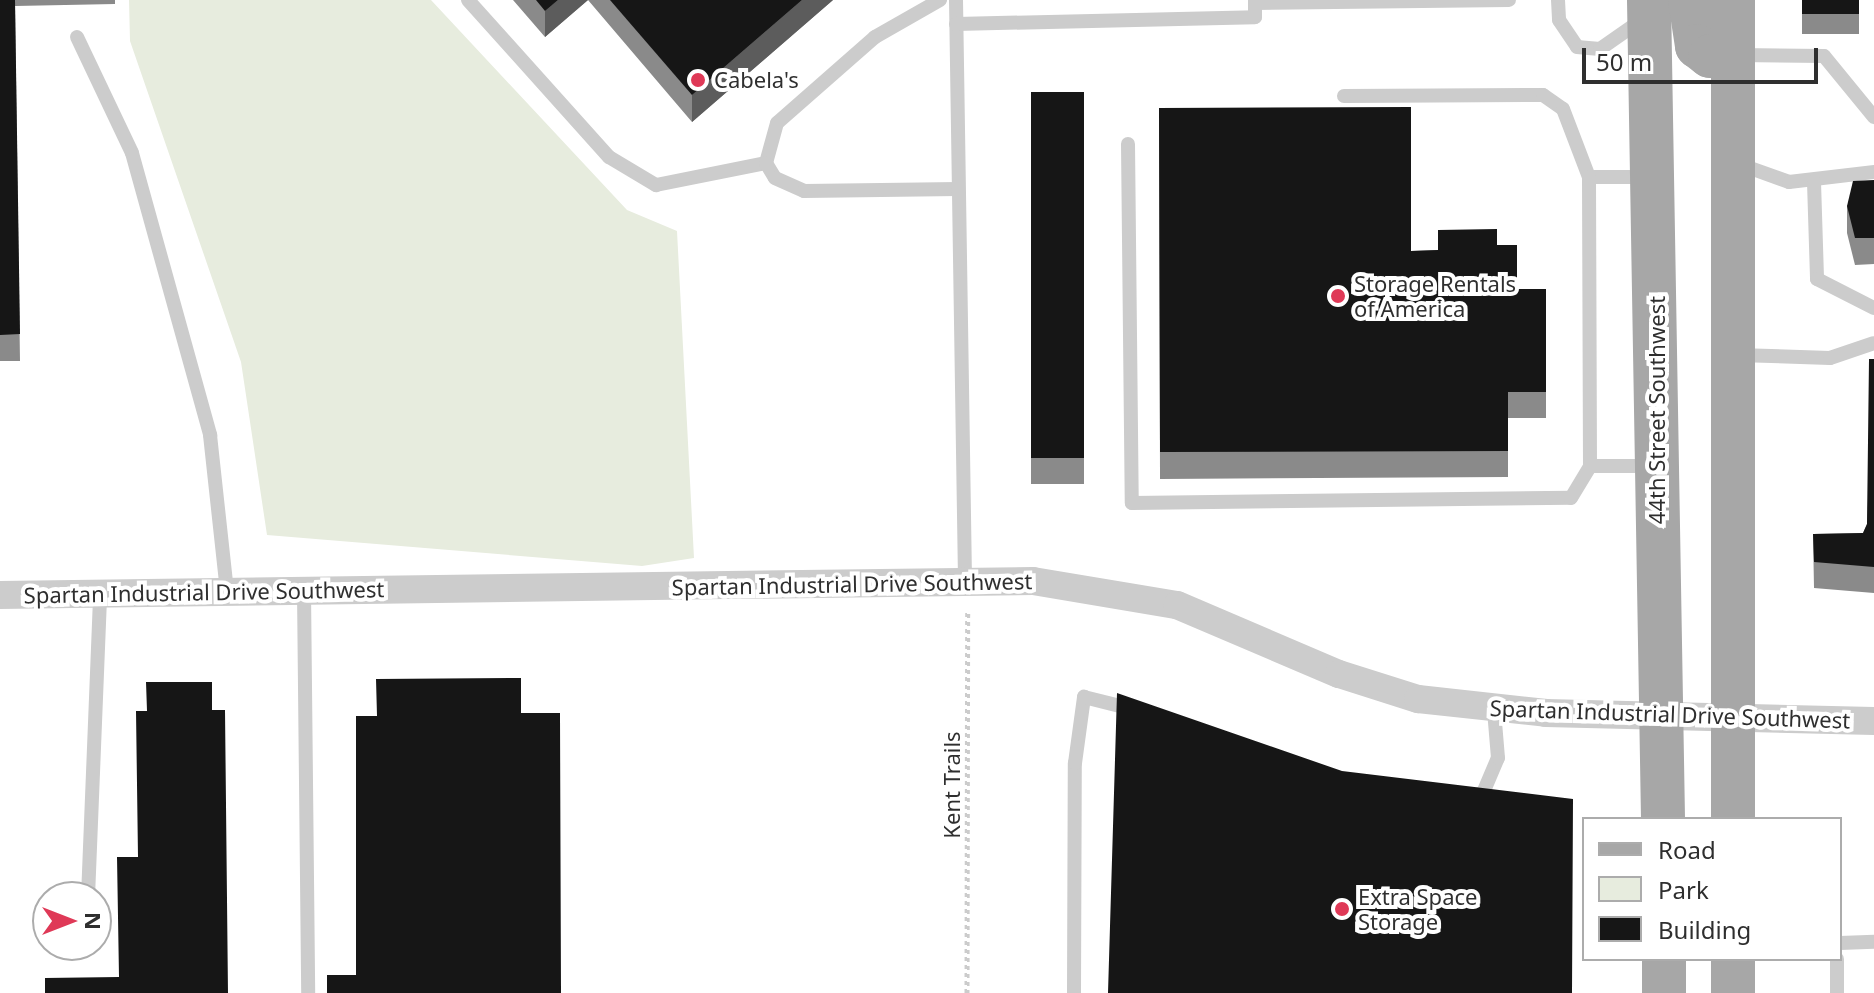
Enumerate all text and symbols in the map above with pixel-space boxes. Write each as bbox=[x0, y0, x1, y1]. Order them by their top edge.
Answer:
scale bar bbox=[1586, 32, 1822, 82]
text: 50 m bbox=[1596, 45, 1652, 78]
place label: Cabela's bbox=[714, 67, 799, 93]
marker: Cabela's bbox=[689, 71, 707, 89]
place label: Storage Rentals of America bbox=[1354, 270, 1516, 322]
marker: Storage Rentals of America bbox=[1329, 287, 1347, 305]
street label: 44th Street Southwest bbox=[1644, 296, 1670, 524]
street label: Spartan Industrial Drive Southwest bbox=[671, 568, 1033, 600]
street label: Spartan Industrial Drive Southwest bbox=[23, 576, 385, 608]
street label: Spartan Industrial Drive Southwest bbox=[1489, 695, 1851, 733]
street label: Kent Trails bbox=[939, 731, 965, 839]
legend bbox=[1582, 817, 1842, 961]
text: Road bbox=[1658, 833, 1716, 866]
text: Park bbox=[1658, 873, 1709, 906]
north arrow bbox=[32, 881, 112, 961]
place label: Extra Space Storage bbox=[1358, 883, 1477, 934]
marker: Extra Space Storage bbox=[1333, 900, 1351, 918]
text: N bbox=[79, 912, 109, 930]
text: Building bbox=[1658, 913, 1751, 946]

